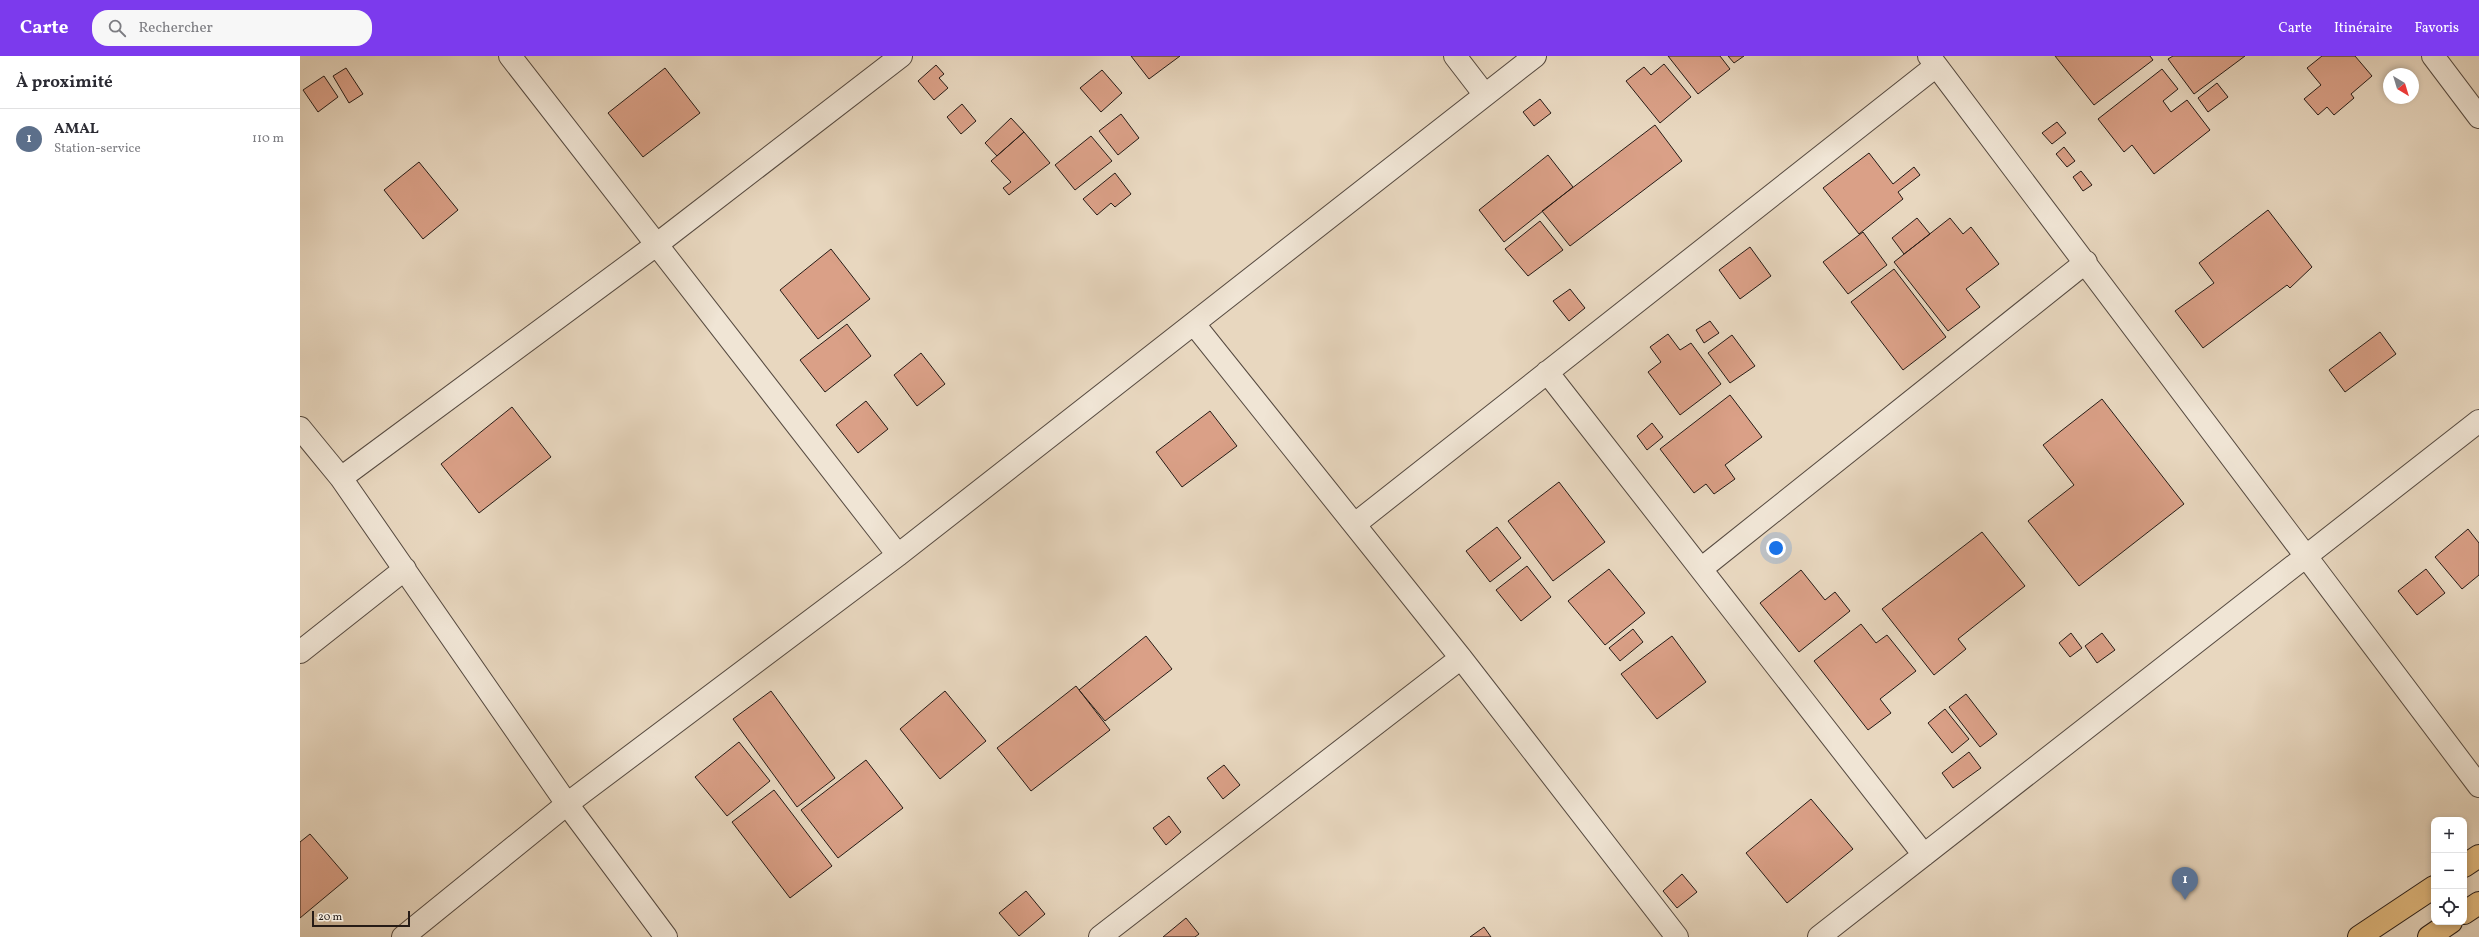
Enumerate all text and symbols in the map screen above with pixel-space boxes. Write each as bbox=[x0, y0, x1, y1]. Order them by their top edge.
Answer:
search box bbox=[92, 10, 372, 46]
text: Carte bbox=[20, 15, 68, 41]
icon: search bbox=[106, 17, 128, 39]
text: Rechercher bbox=[138, 18, 213, 39]
text: Carte bbox=[2278, 19, 2312, 38]
text: Itinéraire bbox=[2334, 19, 2393, 38]
text: Favoris bbox=[2415, 19, 2459, 38]
north arrow bbox=[2383, 68, 2419, 104]
text: À proximité bbox=[16, 71, 113, 94]
text: AMAL bbox=[54, 119, 99, 140]
text: 1 bbox=[26, 130, 32, 148]
text: 110 m bbox=[252, 130, 284, 148]
text: Station-service bbox=[54, 140, 141, 158]
your location bbox=[1766, 538, 1786, 558]
map controls bbox=[2431, 817, 2467, 925]
button: + bbox=[2431, 817, 2467, 853]
button: − bbox=[2431, 853, 2467, 889]
pin: 1 bbox=[2172, 867, 2198, 900]
button: locate bbox=[2431, 889, 2467, 925]
scale bar bbox=[312, 909, 410, 928]
text: 20 m bbox=[318, 910, 342, 925]

